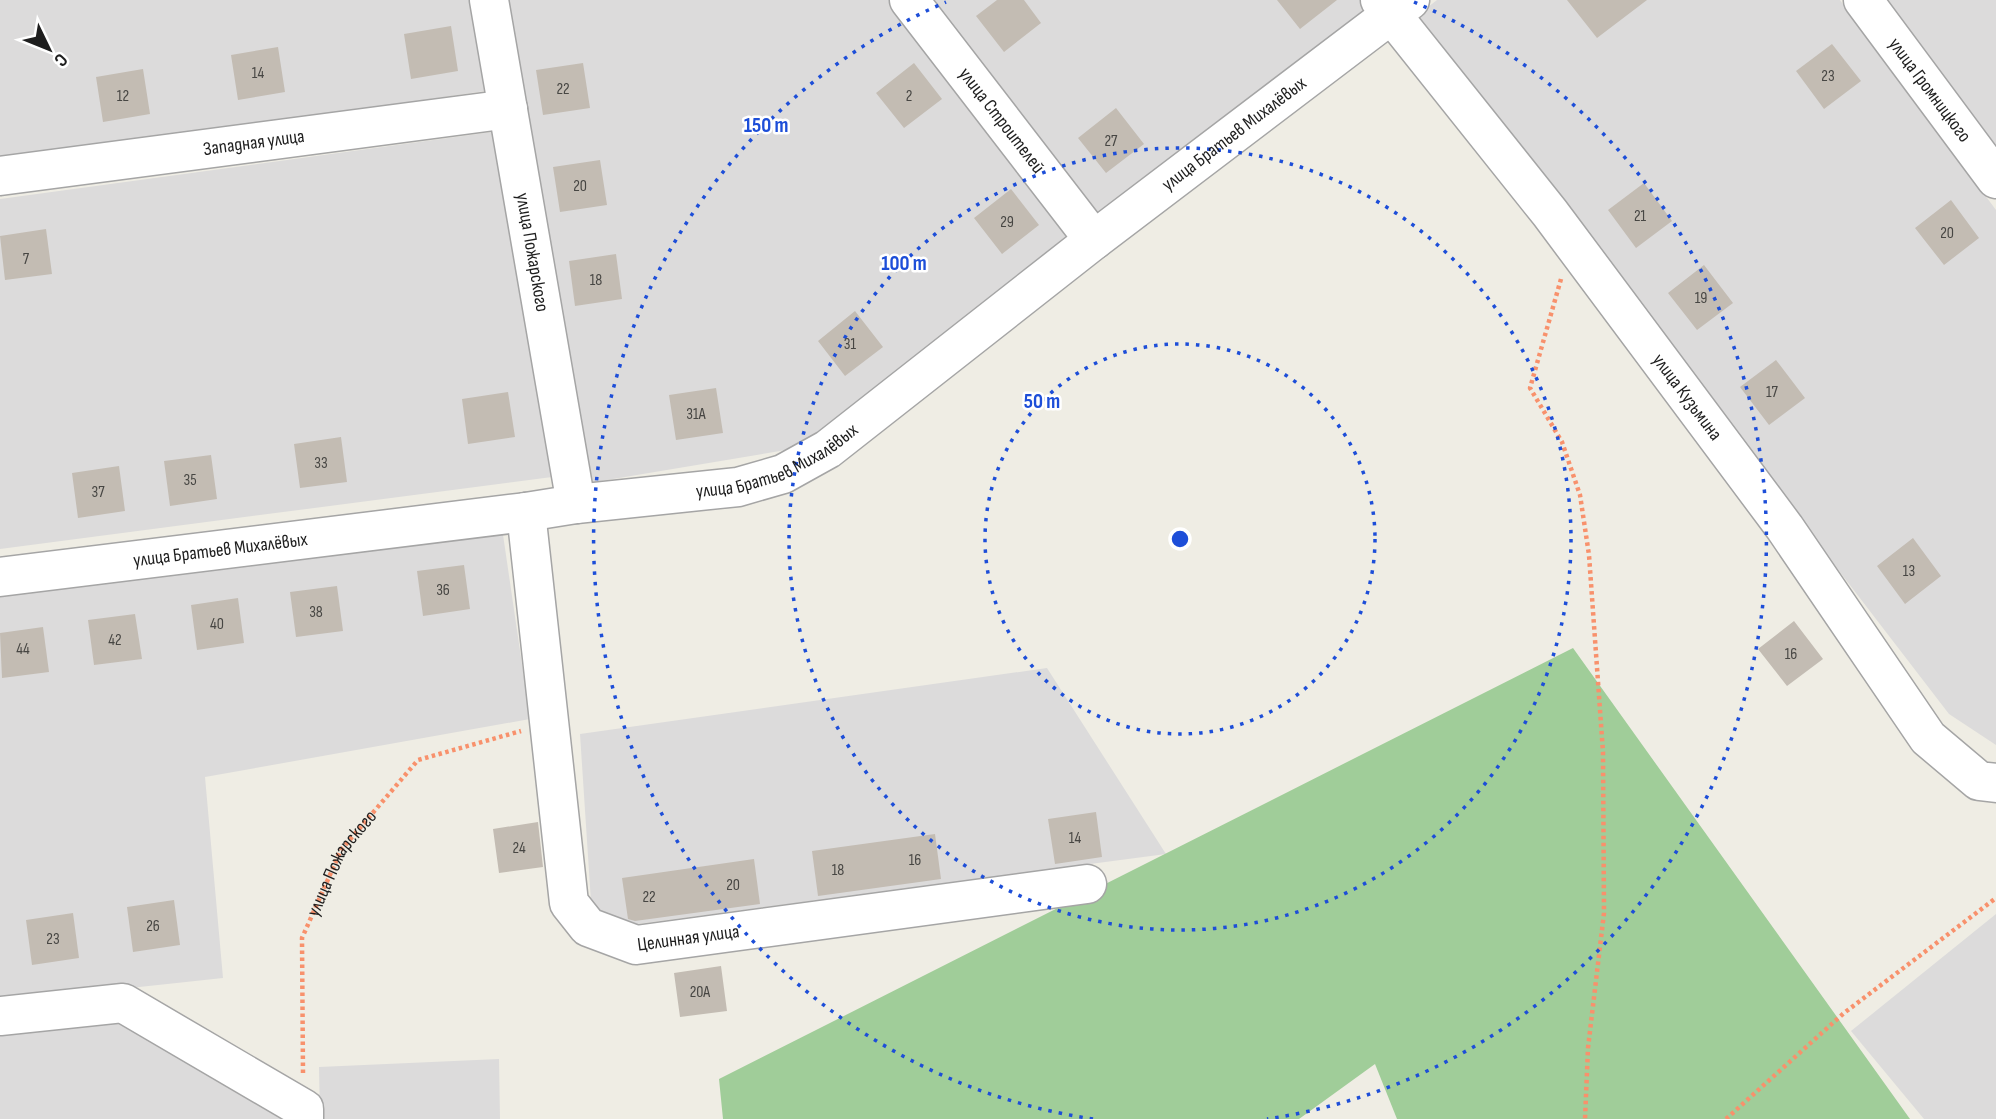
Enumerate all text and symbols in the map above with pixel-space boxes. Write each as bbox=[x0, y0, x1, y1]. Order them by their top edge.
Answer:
north arrow bbox=[14, 14, 84, 84]
street label: улица Громницкого bbox=[1883, 33, 1976, 147]
text: С bbox=[48, 48, 72, 71]
street label: улица Строителей bbox=[954, 63, 1050, 178]
house number: 14 bbox=[252, 64, 264, 83]
house number: 23 bbox=[1821, 67, 1835, 86]
street label: улица Братьев Михалёвых bbox=[1157, 71, 1311, 196]
house number: 22 bbox=[556, 80, 570, 99]
house number: 12 bbox=[117, 87, 129, 106]
house number: 2 bbox=[906, 87, 912, 106]
text: 150 m bbox=[744, 113, 788, 138]
street label: Западная улица bbox=[202, 124, 306, 161]
house number: 27 bbox=[1104, 132, 1118, 151]
house number: 20 bbox=[573, 177, 587, 196]
street label: улица Пожарского bbox=[511, 191, 554, 314]
house number: 21 bbox=[1634, 207, 1647, 226]
house number: 29 bbox=[1000, 213, 1014, 232]
house number: 20 bbox=[1940, 224, 1954, 243]
house number: 7 bbox=[23, 250, 30, 269]
text: 100 m bbox=[881, 251, 927, 276]
house number: 18 bbox=[590, 271, 602, 290]
house number: 19 bbox=[1695, 289, 1707, 308]
house number: 31 bbox=[844, 335, 857, 354]
street label: улица Кузьмина bbox=[1647, 349, 1727, 445]
house number: 17 bbox=[1766, 383, 1779, 402]
text: 50 m bbox=[1024, 389, 1060, 414]
house number: 31А bbox=[686, 405, 706, 424]
street label: улица Братьев Михалёвых bbox=[695, 418, 863, 503]
house number: 33 bbox=[314, 454, 328, 473]
house number: 35 bbox=[183, 471, 197, 490]
house number: 37 bbox=[91, 483, 105, 502]
centre of rings bbox=[1168, 527, 1192, 551]
street label: улица Братьев Михалёвых bbox=[132, 528, 309, 572]
house number: 13 bbox=[1903, 562, 1915, 581]
house number: 36 bbox=[436, 581, 450, 600]
house number: 38 bbox=[309, 603, 323, 622]
house number: 40 bbox=[210, 615, 224, 634]
house number: 42 bbox=[108, 631, 122, 650]
house number: 44 bbox=[16, 640, 30, 659]
house number: 16 bbox=[1785, 645, 1797, 664]
street label: улица Пожарского bbox=[302, 805, 382, 920]
house number: 14 bbox=[1069, 829, 1081, 848]
house number: 24 bbox=[512, 839, 526, 858]
house number: 16 bbox=[909, 851, 921, 870]
house number: 18 bbox=[832, 861, 844, 880]
house number: 20 bbox=[726, 876, 740, 895]
house number: 22 bbox=[642, 888, 656, 907]
house number: 26 bbox=[146, 917, 160, 936]
street label: Целинная улица bbox=[636, 920, 741, 956]
house number: 23 bbox=[46, 930, 60, 949]
house number: 20А bbox=[690, 983, 710, 1002]

